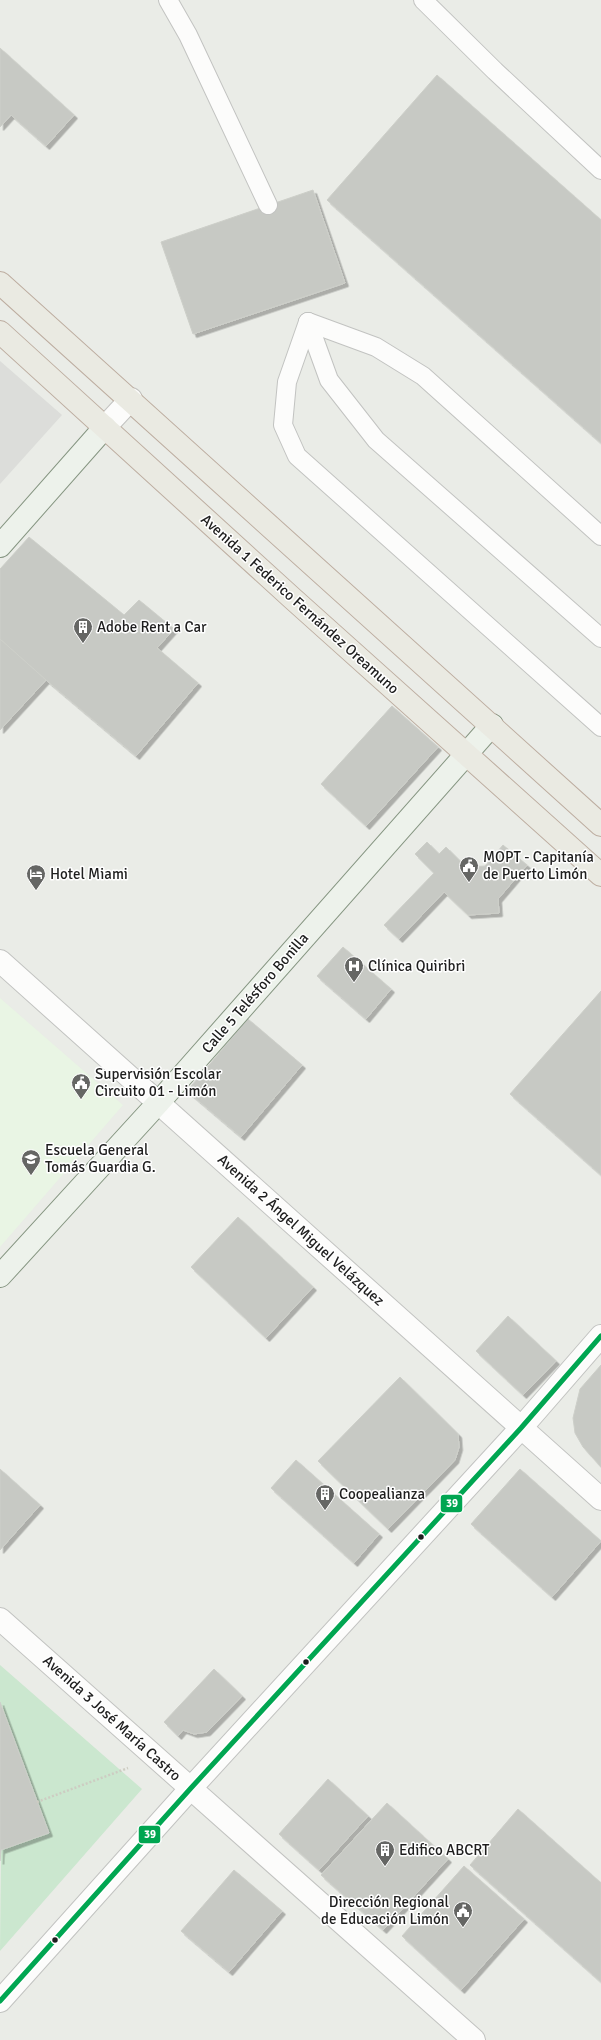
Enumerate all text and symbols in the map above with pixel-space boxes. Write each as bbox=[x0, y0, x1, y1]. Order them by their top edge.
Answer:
street label: Avenida 1 Federico Fernández Oreamuno bbox=[197, 510, 403, 698]
building icon: Adobe Rent a Car bbox=[72, 616, 94, 644]
place label: Adobe Rent a Car bbox=[97, 618, 207, 636]
place label: MOPT - Capitanía de Puerto Limón bbox=[483, 848, 594, 883]
public building icon: MOPT - Capitanía de Puerto Limón bbox=[458, 855, 480, 883]
hotel icon: Hotel Miami bbox=[25, 863, 47, 891]
place label: Hotel Miami bbox=[50, 865, 128, 883]
street label: Calle 5 Telésforo Bonilla bbox=[198, 929, 312, 1057]
hospital icon: Clínica Quiribri bbox=[343, 955, 365, 983]
place label: Clínica Quiribri bbox=[368, 957, 465, 975]
place label: Supervisión Escolar Circuito 01 - Limón bbox=[95, 1065, 221, 1100]
public building icon: Supervisión Escolar Circuito 01 - Limón bbox=[70, 1072, 92, 1100]
place label: Escuela General Tomás Guardia G. bbox=[45, 1141, 156, 1176]
school or university icon: Escuela General Tomás Guardia G. bbox=[20, 1148, 42, 1176]
street label: Avenida 2 Ángel Miguel Velázquez bbox=[214, 1150, 389, 1310]
building icon: Coopealianza bbox=[314, 1483, 336, 1511]
place label: Coopealianza bbox=[339, 1485, 425, 1503]
line badge: 39 bbox=[440, 1494, 463, 1513]
text: 39 bbox=[446, 1497, 458, 1510]
unlabelled marker bbox=[416, 1532, 426, 1542]
street label: Avenida 3 José María Castro bbox=[39, 1651, 185, 1785]
unlabelled marker bbox=[301, 1657, 311, 1667]
line badge: 39 bbox=[138, 1825, 161, 1844]
text: 39 bbox=[144, 1828, 156, 1841]
building icon: Edifico ABCRT bbox=[374, 1839, 396, 1867]
place label: Edifico ABCRT bbox=[399, 1841, 490, 1859]
place label: Dirección Regional de Educación Limón bbox=[321, 1893, 449, 1928]
public building icon: Dirección Regional de Educación Limón bbox=[452, 1900, 474, 1928]
unlabelled marker bbox=[50, 1935, 60, 1945]

